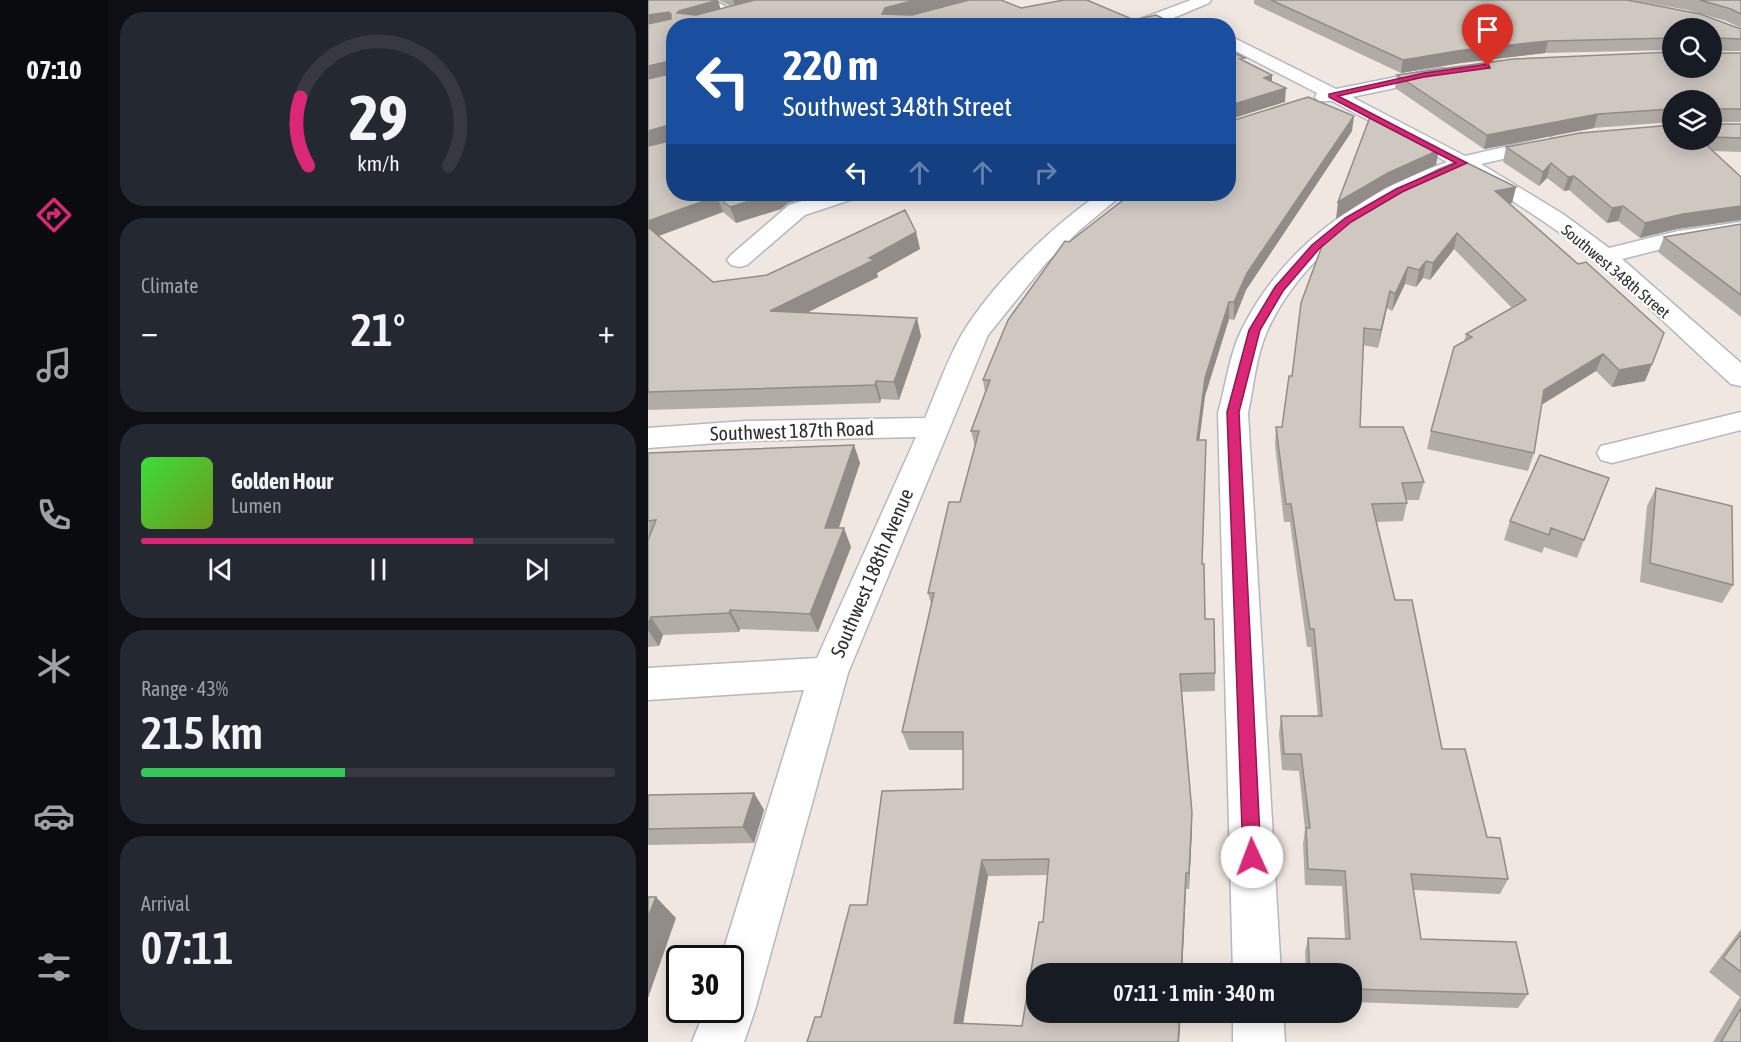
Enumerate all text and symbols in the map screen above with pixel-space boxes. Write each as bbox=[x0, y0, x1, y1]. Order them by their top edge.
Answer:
pin bbox=[1462, 4, 1513, 66]
icon: arrive bbox=[1471, 13, 1504, 46]
map controls bbox=[1662, 18, 1722, 150]
button: search bbox=[1662, 18, 1722, 78]
text: 220 m bbox=[783, 41, 878, 89]
icon: left bbox=[684, 42, 762, 120]
text: 07:10 bbox=[26, 54, 82, 85]
text: 29 bbox=[349, 82, 407, 153]
button: layers bbox=[1662, 90, 1722, 150]
text: Southwest 348th Street bbox=[783, 91, 1012, 122]
text: km/h bbox=[357, 151, 399, 176]
icon: left bbox=[840, 156, 873, 189]
icon: ahead bbox=[903, 156, 936, 189]
icon: ahead bbox=[966, 156, 999, 189]
icon: right bbox=[1029, 156, 1062, 189]
icon: directions bbox=[33, 194, 75, 236]
street label: Southwest 348th Street bbox=[1558, 221, 1674, 322]
text: Climate bbox=[141, 274, 198, 297]
text: 21° bbox=[351, 304, 405, 356]
text: − bbox=[141, 312, 158, 350]
text: + bbox=[598, 312, 615, 350]
icon: music bbox=[33, 344, 75, 386]
street label: Southwest 187th Road bbox=[710, 416, 874, 445]
text: Golden Hour bbox=[231, 468, 333, 494]
street label: Southwest 188th Avenue bbox=[826, 485, 917, 661]
icon: phone bbox=[33, 494, 75, 536]
text: Lumen bbox=[231, 494, 282, 517]
icon: previous bbox=[204, 553, 237, 586]
icon: pause bbox=[362, 553, 395, 586]
icon: next bbox=[520, 553, 553, 586]
icon: climate bbox=[33, 645, 75, 687]
text: Range · 43% bbox=[141, 677, 228, 700]
text: 215 km bbox=[141, 707, 263, 759]
icon: car bbox=[33, 795, 75, 837]
position arrow bbox=[1220, 825, 1284, 889]
text: Arrival bbox=[141, 892, 190, 915]
text: 07:11 bbox=[141, 922, 234, 974]
speed limit sign: 30 bbox=[666, 945, 744, 1023]
icon: filters bbox=[33, 946, 75, 988]
text: 07:11 · 1 min · 340 m bbox=[1113, 980, 1275, 1006]

